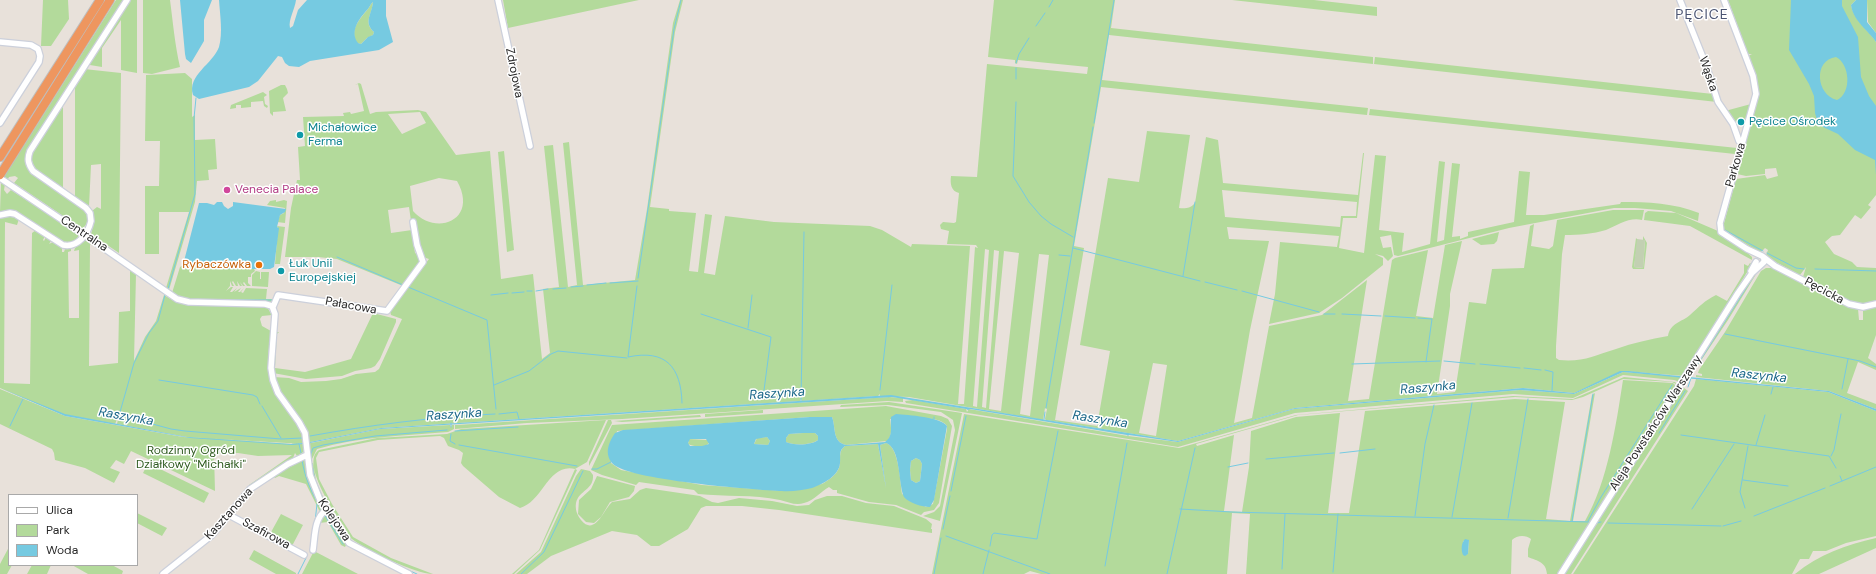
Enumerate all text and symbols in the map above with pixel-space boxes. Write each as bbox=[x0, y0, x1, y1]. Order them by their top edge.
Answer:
district label: PĘCICE bbox=[1675, 7, 1729, 23]
street label: Zdrojowa bbox=[502, 47, 526, 99]
street label: Wąska bbox=[1695, 55, 1721, 93]
place label: Pęcice Ośrodek bbox=[1749, 115, 1836, 129]
marker: Pęcice Ośrodek bbox=[1736, 117, 1746, 127]
place label: Michałowice Ferma bbox=[308, 121, 377, 149]
marker: Michałowice Ferma bbox=[295, 130, 305, 140]
street label: Parkowa bbox=[1723, 141, 1749, 189]
place label: Venecia Palace bbox=[235, 183, 318, 197]
marker: Venecia Palace bbox=[222, 185, 232, 195]
street label: Centralna bbox=[58, 213, 110, 255]
place label: Łuk Unii Europejskiej bbox=[289, 257, 356, 285]
place label: Rybaczówka bbox=[182, 258, 251, 272]
marker: Rybaczówka bbox=[254, 260, 264, 270]
marker: Łuk Unii Europejskiej bbox=[276, 266, 286, 276]
street label: Pęcicka bbox=[1802, 275, 1846, 307]
street label: Pałacowa bbox=[324, 294, 378, 318]
street label: Aleja Powstańców Warszawy bbox=[1607, 353, 1705, 493]
water label: Raszynka bbox=[1730, 365, 1788, 387]
water label: Raszynka bbox=[1400, 378, 1456, 398]
water label: Raszynka bbox=[749, 384, 805, 404]
water label: Raszynka bbox=[97, 404, 155, 430]
water label: Raszynka bbox=[426, 405, 482, 425]
water label: Raszynka bbox=[1071, 408, 1129, 432]
park label: Rodzinny Ogród Działkowy "Michałki" bbox=[136, 444, 246, 472]
street label: Kasztanowa bbox=[202, 485, 256, 543]
legend bbox=[8, 494, 138, 566]
street label: Kolejowa bbox=[314, 496, 354, 544]
text: Ulica bbox=[46, 502, 73, 518]
street label: Szafirowa bbox=[240, 515, 292, 553]
text: Park bbox=[46, 522, 70, 538]
text: Woda bbox=[46, 542, 78, 558]

